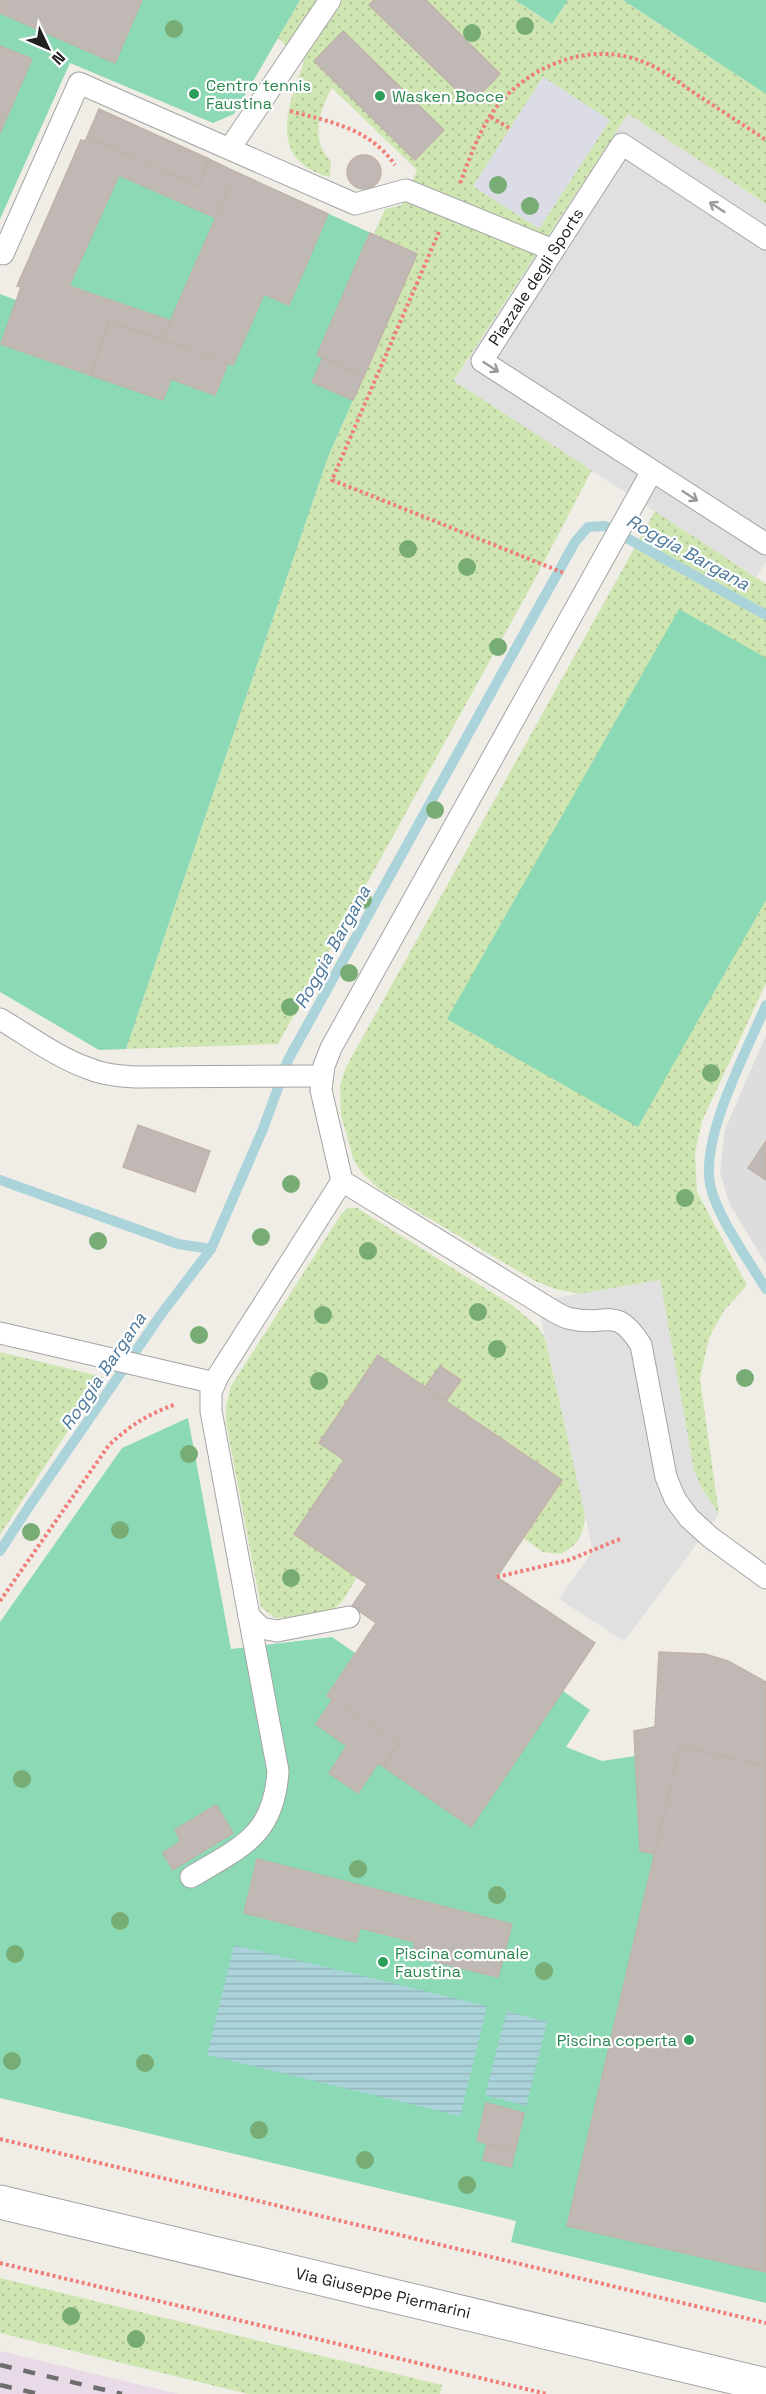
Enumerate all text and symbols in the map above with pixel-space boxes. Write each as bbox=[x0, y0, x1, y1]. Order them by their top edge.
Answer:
north arrow bbox=[18, 18, 78, 78]
text: N bbox=[47, 47, 70, 69]
place label: Centro tennis Faustina bbox=[206, 75, 311, 114]
place label: Wasken Bocce bbox=[392, 86, 504, 107]
marker: Centro tennis Faustina bbox=[187, 87, 201, 101]
marker: Wasken Bocce bbox=[373, 89, 387, 103]
one-way arrow bbox=[709, 201, 726, 213]
street label: Piazzale degli Sports bbox=[484, 204, 588, 350]
one-way arrow bbox=[483, 361, 500, 374]
one-way arrow bbox=[682, 489, 699, 502]
water label: Roggia Bargana bbox=[623, 509, 754, 596]
water label: Roggia Bargana bbox=[289, 881, 376, 1012]
water label: Roggia Bargana bbox=[55, 1307, 151, 1434]
place label: Piscina comunale Faustina bbox=[395, 1943, 529, 1982]
marker: Piscina comunale Faustina bbox=[376, 1955, 390, 1969]
place label: Piscina coperta bbox=[557, 2030, 677, 2051]
marker: Piscina coperta bbox=[682, 2033, 696, 2047]
street label: Via Giuseppe Piermarini bbox=[293, 2263, 473, 2323]

